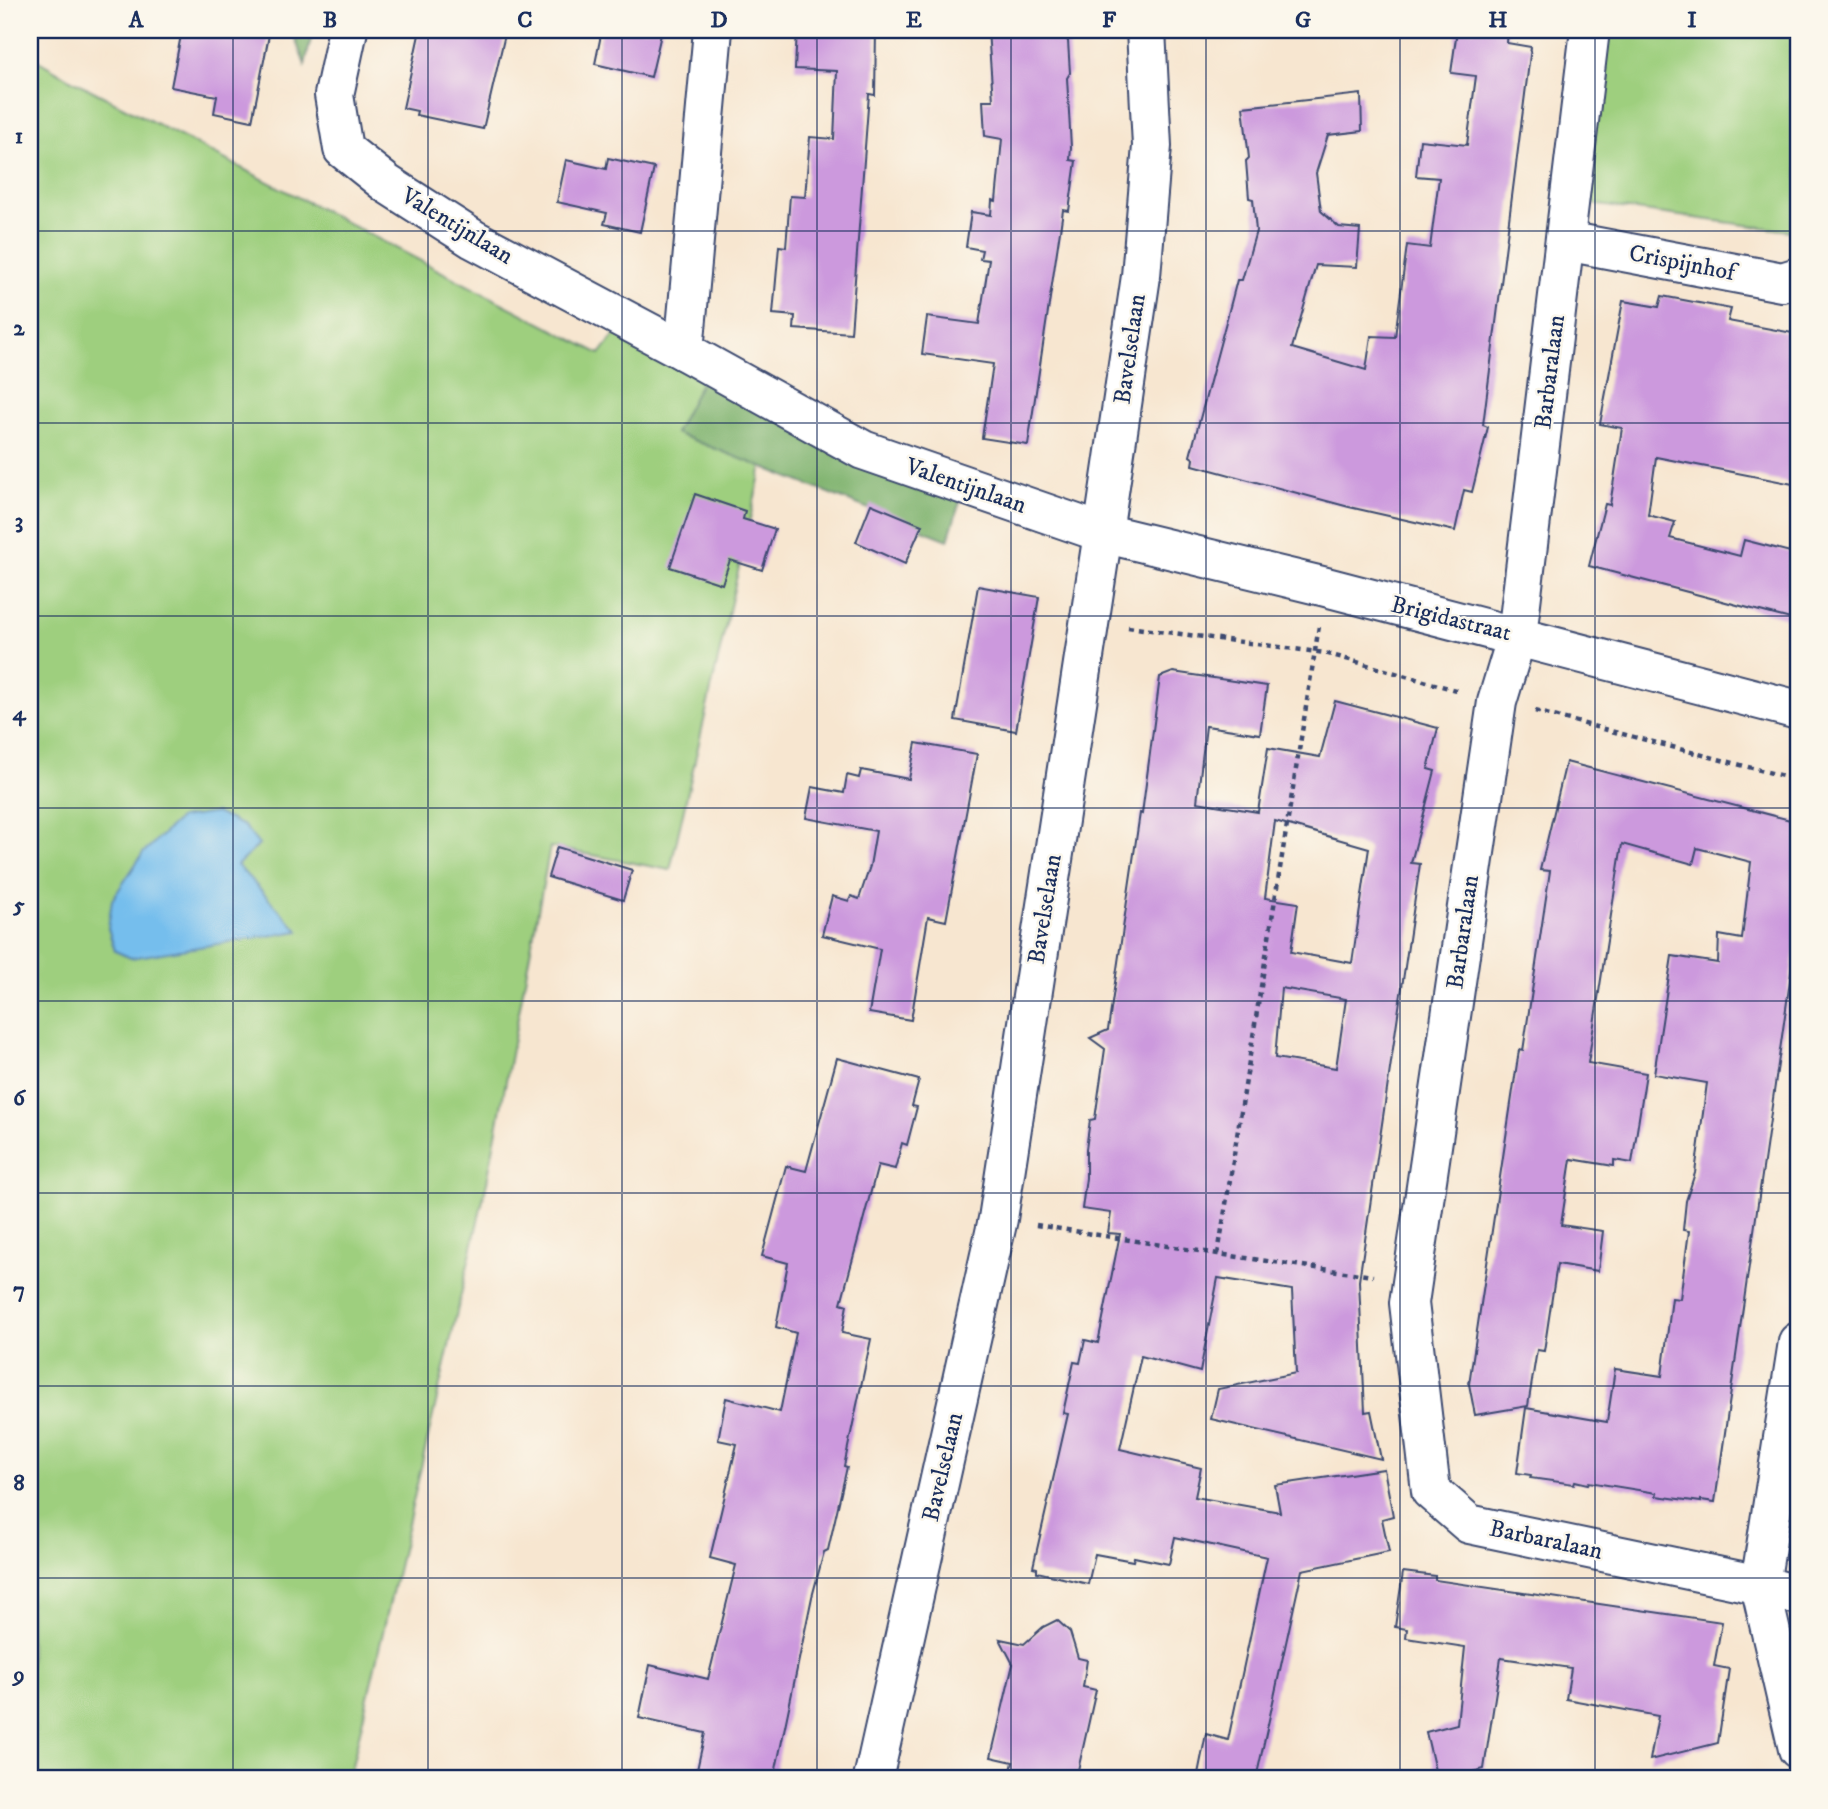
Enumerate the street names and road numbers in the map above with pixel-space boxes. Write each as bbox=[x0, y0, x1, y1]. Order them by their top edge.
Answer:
street label: Valentijnlaan bbox=[395, 180, 519, 271]
street label: Crispijnhof bbox=[1626, 238, 1741, 289]
street label: Bavelselaan bbox=[1107, 291, 1153, 406]
street label: Barbaralaan bbox=[1528, 313, 1572, 431]
street label: Valentijnlaan bbox=[901, 451, 1031, 521]
street label: Brigidastraat bbox=[1388, 590, 1515, 648]
street label: Bavelselaan bbox=[1021, 851, 1069, 966]
street label: Barbaralaan bbox=[1440, 873, 1486, 991]
street label: Bavelselaan bbox=[916, 1409, 970, 1524]
street label: Barbaralaan bbox=[1487, 1513, 1606, 1567]

